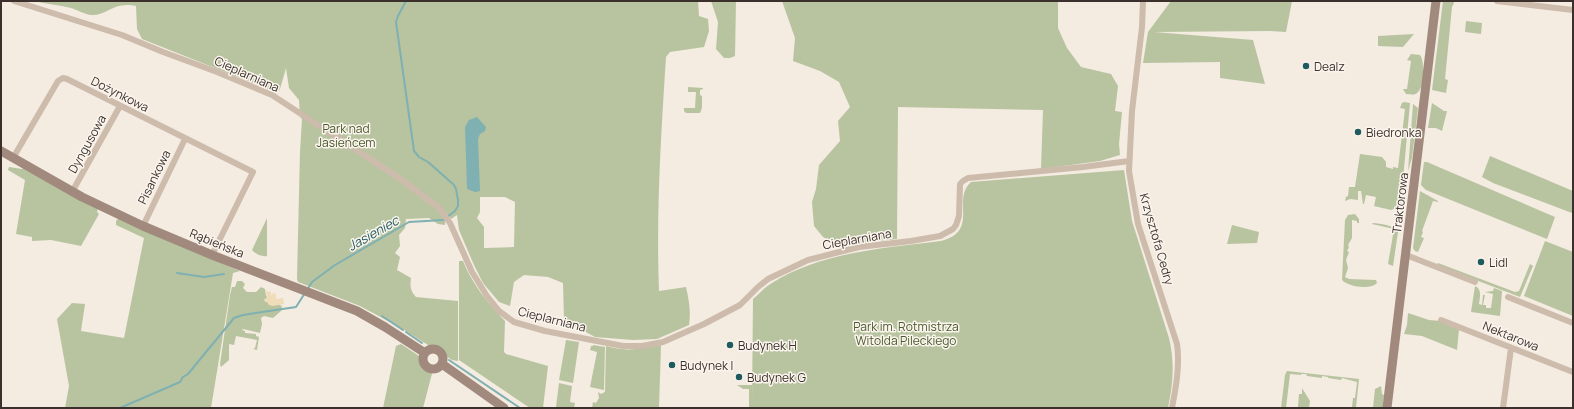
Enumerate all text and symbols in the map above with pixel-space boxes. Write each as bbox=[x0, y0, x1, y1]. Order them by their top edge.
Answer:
street label: Cieplarniana bbox=[212, 52, 282, 96]
place label: Dealz bbox=[1314, 58, 1345, 75]
marker: Dealz bbox=[1301, 61, 1311, 71]
street label: Dożynkowa bbox=[88, 72, 152, 116]
street label: Dyngusowa bbox=[64, 112, 110, 176]
park label: Park nad Jasieńcem bbox=[317, 120, 375, 151]
place label: Biedronka bbox=[1366, 124, 1421, 141]
marker: Biedronka bbox=[1353, 127, 1363, 137]
street label: Pisankowa bbox=[134, 147, 174, 207]
street label: Traktorowa bbox=[1388, 171, 1412, 235]
street label: Krzysztofa Cedry bbox=[1136, 191, 1178, 287]
water label: Jasieniec bbox=[344, 210, 403, 255]
street label: Rąbieńska bbox=[187, 224, 247, 262]
street label: Cieplarniana bbox=[821, 225, 893, 253]
place label: Lidl bbox=[1489, 254, 1508, 271]
marker: Lidl bbox=[1476, 257, 1486, 267]
street label: Cieplarniana bbox=[516, 302, 588, 336]
street label: Nektarowa bbox=[1480, 317, 1542, 355]
park label: Park im. Rotmistrza Witolda Pileckiego bbox=[853, 318, 959, 349]
place label: Budynek H bbox=[738, 337, 797, 354]
marker: Budynek H bbox=[725, 340, 735, 350]
place label: Budynek I bbox=[680, 357, 733, 374]
marker: Budynek I bbox=[667, 360, 677, 370]
place label: Budynek G bbox=[747, 369, 806, 386]
marker: Budynek G bbox=[734, 372, 744, 382]

